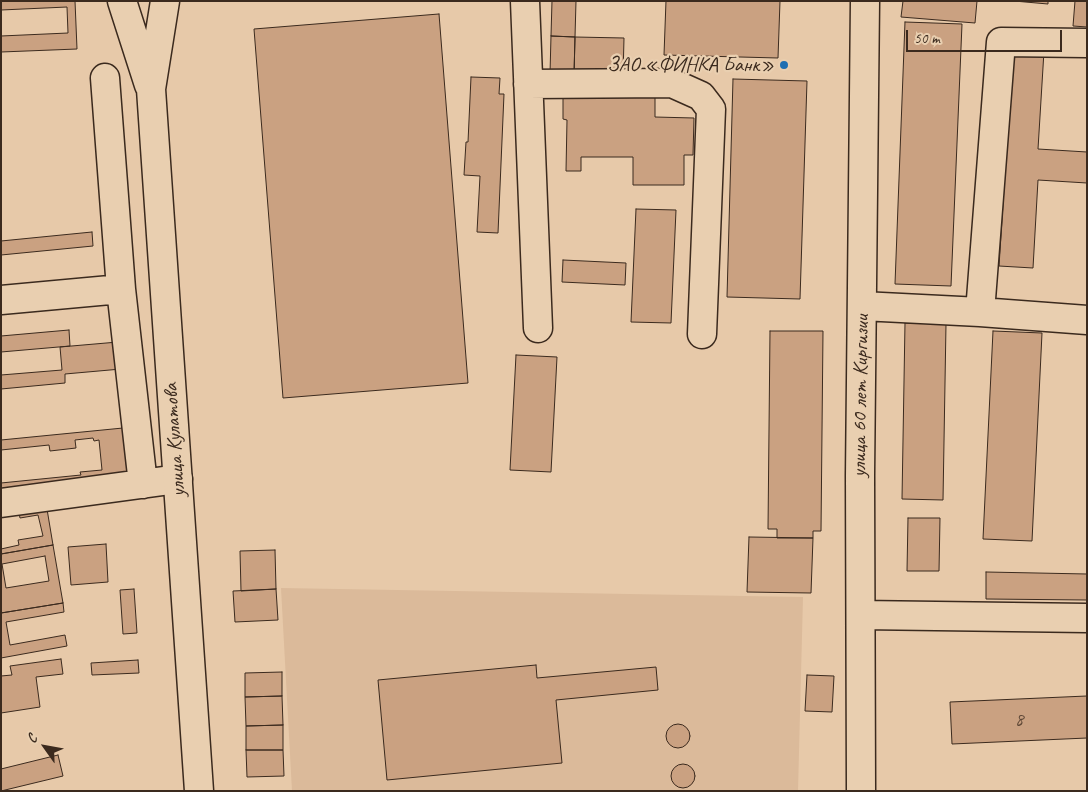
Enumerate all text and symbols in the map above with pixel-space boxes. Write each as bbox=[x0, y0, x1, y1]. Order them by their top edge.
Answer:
scale bar bbox=[908, 20, 1064, 52]
text: 50 m bbox=[914, 29, 940, 48]
place label: ЗАО «ФИНКА Банк» bbox=[607, 52, 774, 78]
marker: ЗАО «ФИНКА Банк» bbox=[778, 59, 790, 71]
street label: улица 60 лет Киргизии bbox=[847, 314, 875, 478]
street label: улица Кулатова bbox=[158, 382, 192, 498]
house number: 8 bbox=[1015, 709, 1023, 731]
north arrow bbox=[20, 722, 70, 772]
text: С bbox=[23, 731, 41, 746]

